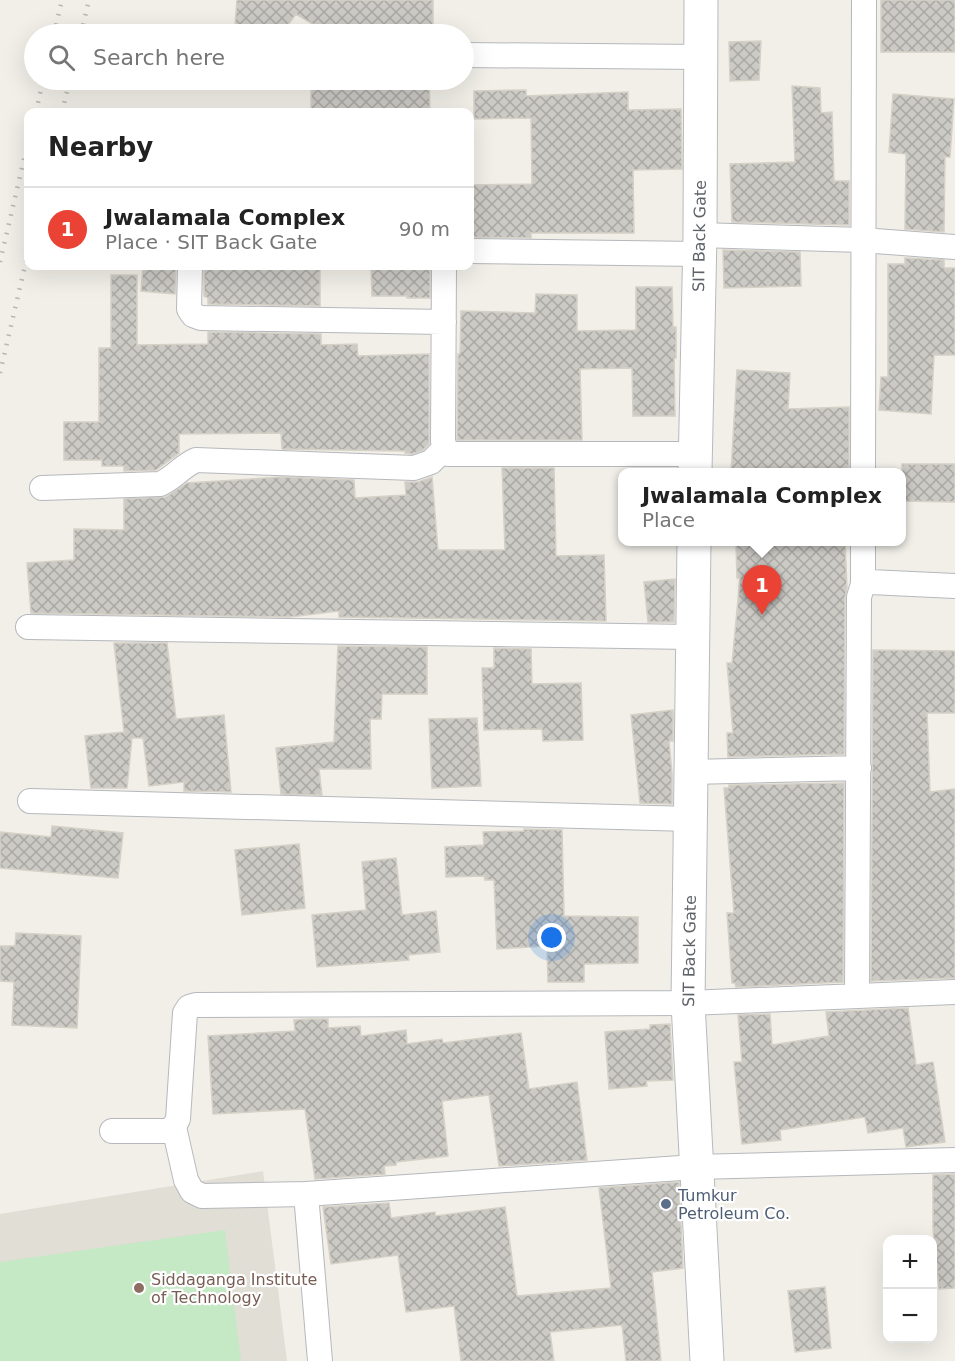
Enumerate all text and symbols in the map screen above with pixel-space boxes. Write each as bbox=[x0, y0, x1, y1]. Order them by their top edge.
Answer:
search box bbox=[24, 24, 474, 90]
icon: search bbox=[45, 41, 78, 74]
text: Search here bbox=[93, 45, 225, 70]
text: Nearby bbox=[48, 132, 153, 162]
street label: SIT Back Gate bbox=[689, 180, 710, 292]
text: Jwalamala Complex bbox=[105, 205, 345, 230]
text: 1 bbox=[61, 217, 74, 241]
text: 90 m bbox=[399, 217, 450, 241]
text: Place · SIT Back Gate bbox=[105, 230, 317, 254]
popup bbox=[618, 468, 906, 546]
text: Jwalamala Complex bbox=[642, 483, 882, 508]
text: Place bbox=[642, 508, 695, 532]
pin: 1 bbox=[742, 566, 782, 615]
street label: SIT Back Gate bbox=[679, 895, 700, 1007]
your location bbox=[537, 923, 566, 952]
place label: Tumkur Petroleum Co. bbox=[677, 1186, 790, 1223]
marker: Tumkur Petroleum Co. bbox=[659, 1197, 673, 1211]
map controls bbox=[883, 1235, 937, 1343]
button: + bbox=[883, 1235, 937, 1289]
place label: Siddaganga Institute of Technology bbox=[151, 1270, 317, 1307]
marker: Siddaganga Institute of Technology bbox=[132, 1281, 146, 1295]
button: − bbox=[883, 1289, 937, 1343]

